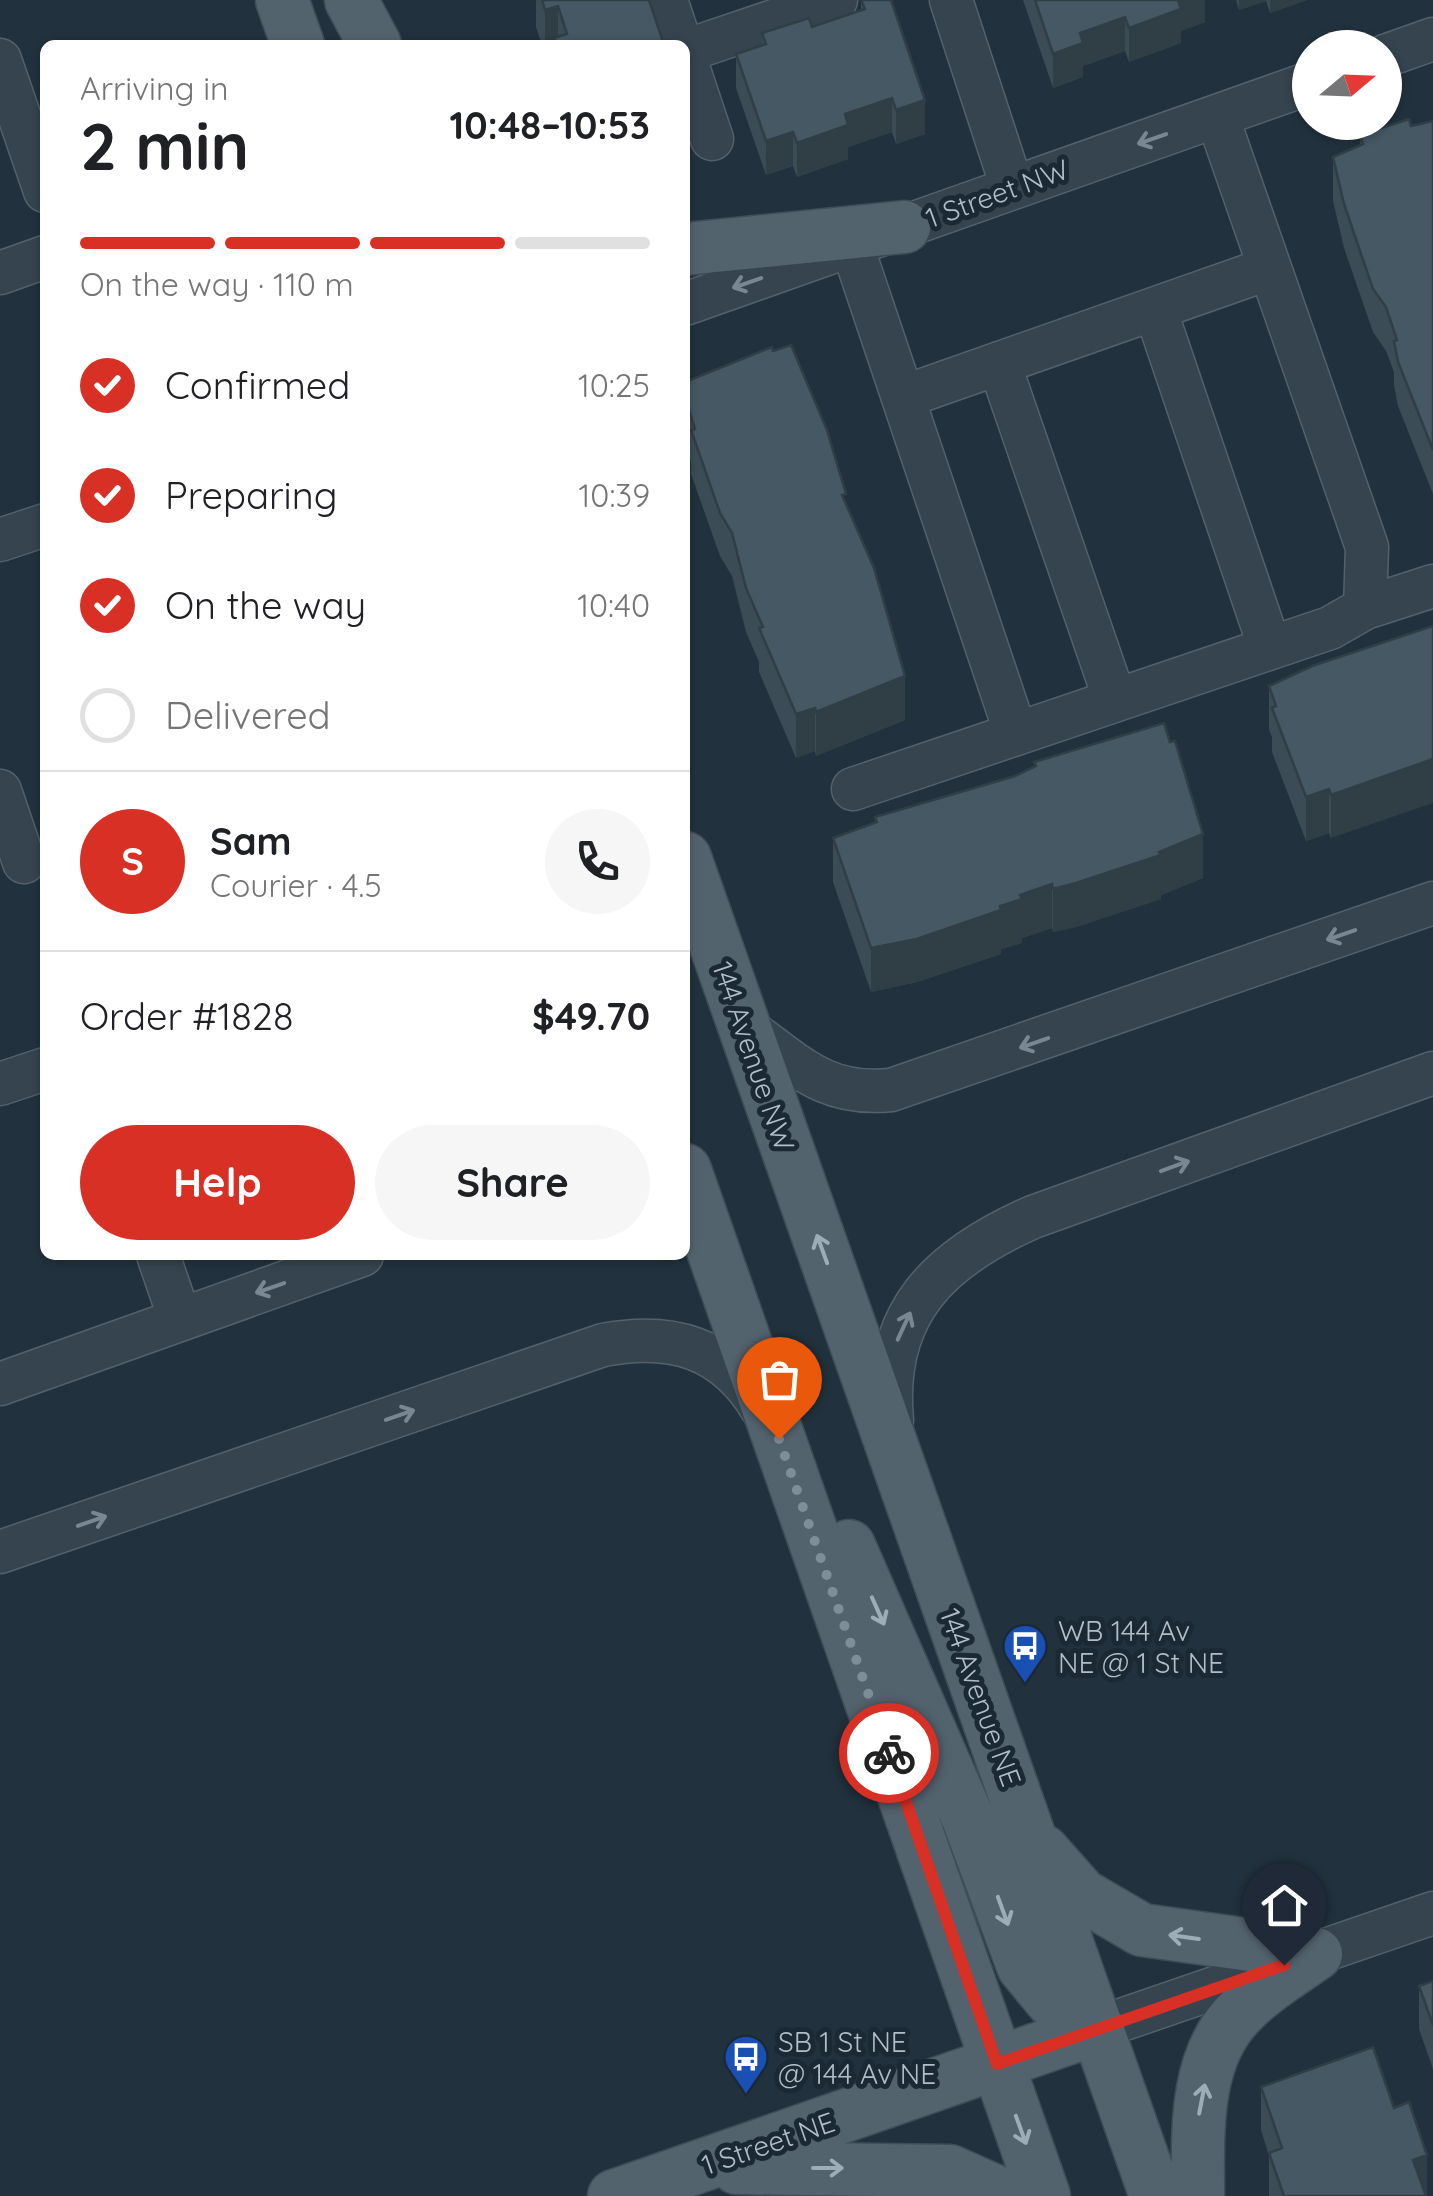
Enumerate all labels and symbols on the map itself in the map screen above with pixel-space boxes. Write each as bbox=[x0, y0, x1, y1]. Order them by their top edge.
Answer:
north arrow bbox=[1292, 30, 1402, 140]
one-way arrow bbox=[1137, 131, 1168, 149]
street label: 1 Street NW bbox=[921, 151, 1073, 235]
one-way arrow bbox=[731, 275, 763, 293]
one-way arrow bbox=[1326, 928, 1358, 946]
street label: 144 Avenue NW bbox=[705, 957, 803, 1155]
one-way arrow bbox=[1020, 1035, 1051, 1053]
one-way arrow bbox=[1158, 1156, 1189, 1174]
one-way arrow bbox=[812, 1235, 830, 1266]
one-way arrow bbox=[254, 1280, 286, 1298]
one-way arrow bbox=[896, 1312, 914, 1342]
pin bbox=[737, 1337, 822, 1440]
one-way arrow bbox=[383, 1405, 414, 1423]
one-way arrow bbox=[76, 1510, 108, 1528]
one-way arrow bbox=[870, 1595, 888, 1626]
street label: 144 Avenue NE bbox=[933, 1603, 1029, 1791]
place label: WB 144 Av NE @ 1 St NE bbox=[1058, 1613, 1224, 1680]
bus stop icon: WB 144 Av NE @ 1 St NE bbox=[1002, 1623, 1048, 1684]
courier bbox=[839, 1703, 939, 1803]
pin bbox=[1242, 1863, 1327, 1966]
one-way arrow bbox=[995, 1895, 1013, 1926]
one-way arrow bbox=[1169, 1927, 1201, 1946]
place label: SB 1 St NE @ 144 Av NE bbox=[778, 2024, 936, 2091]
bus stop icon: SB 1 St NE @ 144 Av NE bbox=[723, 2034, 769, 2095]
one-way arrow bbox=[1193, 2083, 1212, 2116]
street label: 1 Street NE bbox=[697, 2104, 839, 2182]
one-way arrow bbox=[1013, 2113, 1031, 2144]
one-way arrow bbox=[812, 2158, 844, 2178]

